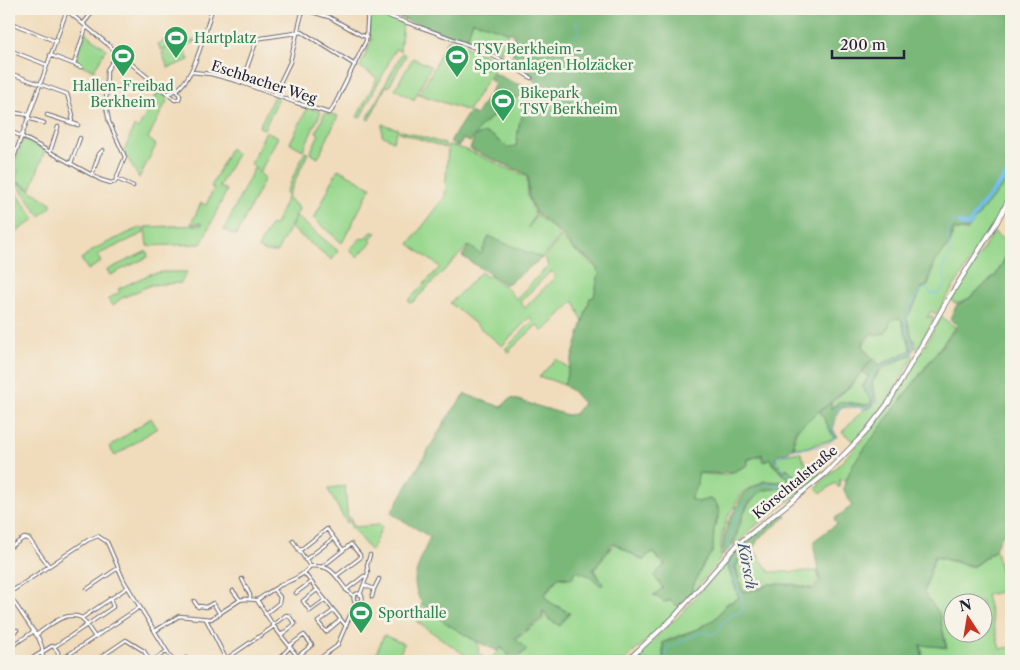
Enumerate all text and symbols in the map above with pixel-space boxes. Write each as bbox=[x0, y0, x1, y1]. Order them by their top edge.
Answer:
sports icon: Hartplatz bbox=[163, 25, 189, 59]
scale bar bbox=[832, 28, 905, 60]
place label: Hartplatz bbox=[194, 29, 256, 47]
text: 200 m bbox=[840, 35, 886, 54]
place label: TSV Berkheim - Sportanlagen Holzäcker bbox=[474, 40, 633, 74]
sports icon: Hallen-Freibad Berkheim bbox=[110, 43, 136, 77]
sports icon: TSV Berkheim - Sportanlagen Holzäcker bbox=[444, 44, 470, 78]
street label: Eschbacher Weg bbox=[209, 56, 320, 108]
place label: Hallen-Freibad Berkheim bbox=[72, 77, 174, 111]
place label: Bikepark TSV Berkheim bbox=[520, 84, 618, 118]
sports icon: Bikepark TSV Berkheim bbox=[490, 88, 516, 122]
street label: Körschtalstraße bbox=[749, 441, 841, 523]
water label: Körsch bbox=[733, 540, 761, 591]
north arrow bbox=[942, 592, 992, 642]
text: N bbox=[957, 595, 973, 615]
sports icon: Sporthalle bbox=[348, 600, 374, 634]
place label: Sporthalle bbox=[378, 604, 447, 622]

